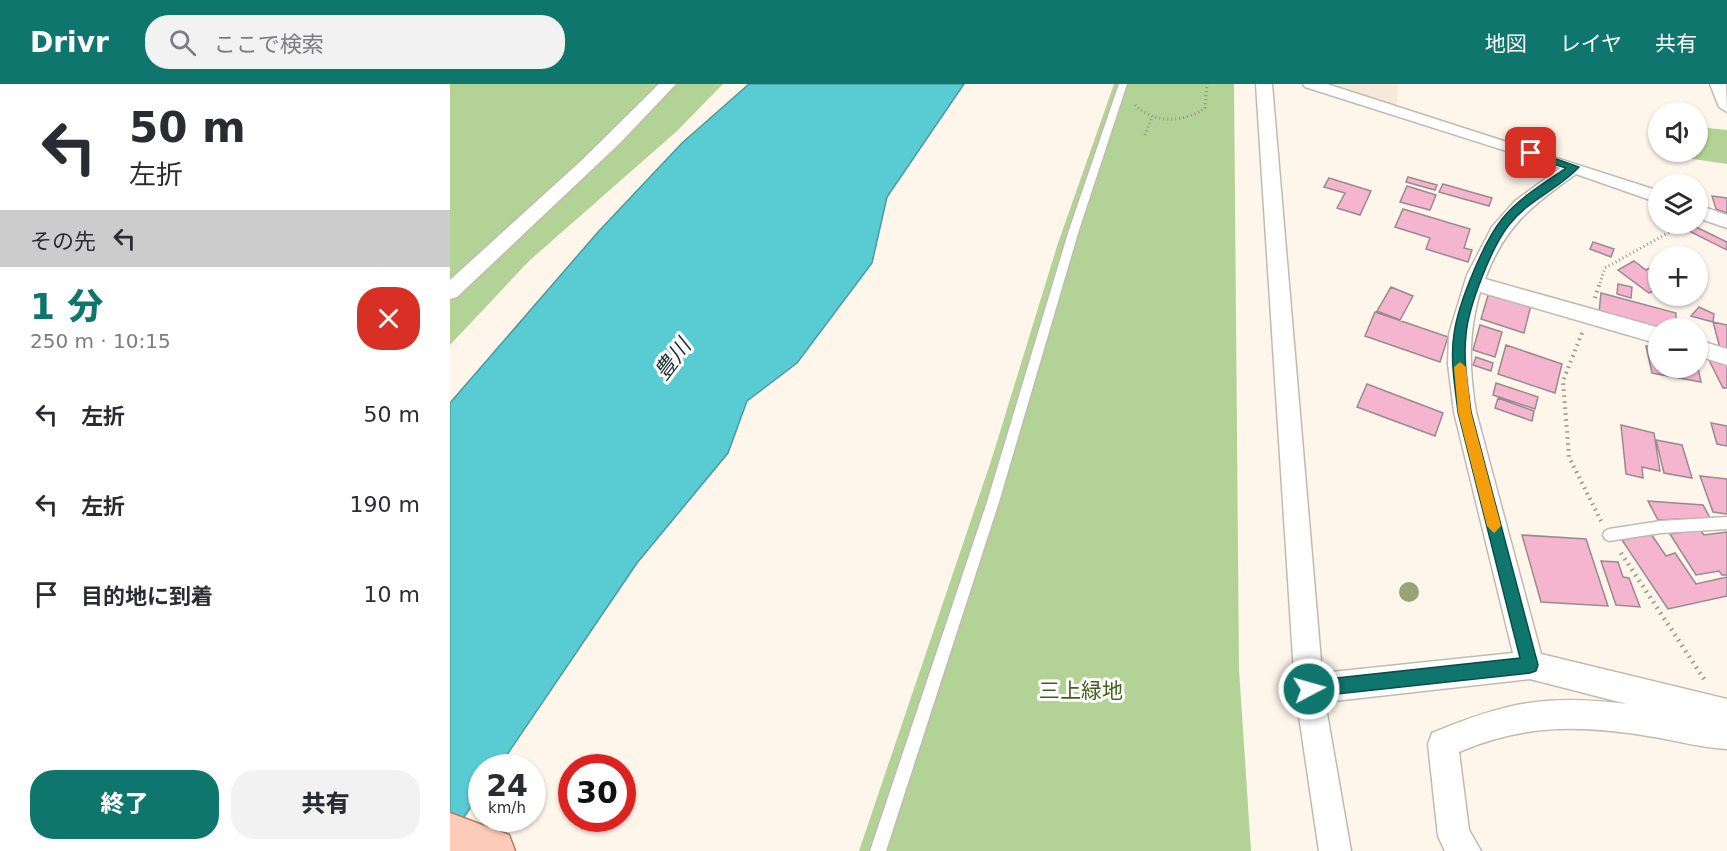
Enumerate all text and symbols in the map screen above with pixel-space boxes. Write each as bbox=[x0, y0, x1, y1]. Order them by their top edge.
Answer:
search box bbox=[145, 15, 565, 69]
text: Drivr bbox=[30, 26, 109, 59]
icon: search bbox=[166, 26, 199, 59]
text: ここで検索 bbox=[214, 32, 324, 57]
text: 地図 bbox=[1485, 32, 1527, 56]
text: レイヤ bbox=[1560, 32, 1622, 56]
text: 共有 bbox=[1655, 32, 1697, 56]
map controls bbox=[1648, 102, 1708, 378]
button: sound bbox=[1648, 102, 1708, 162]
text: 50 m bbox=[129, 103, 246, 152]
icon: left bbox=[30, 108, 108, 186]
pin bbox=[1505, 127, 1556, 178]
icon: arrive bbox=[1514, 136, 1547, 169]
text: 左折 bbox=[129, 159, 183, 190]
button: layers bbox=[1648, 174, 1708, 234]
icon: left bbox=[108, 222, 141, 255]
text: その先 bbox=[30, 229, 96, 254]
button: + bbox=[1648, 246, 1708, 306]
text: 1 分 bbox=[30, 286, 104, 327]
button: close bbox=[357, 287, 420, 350]
button: − bbox=[1648, 318, 1708, 378]
text: 250 m · 10:15 bbox=[30, 329, 171, 353]
water label: 豊川 bbox=[649, 333, 697, 384]
icon: left bbox=[30, 398, 63, 431]
text: 50 m bbox=[364, 402, 420, 427]
text: 左折 bbox=[81, 404, 125, 429]
icon: left bbox=[30, 488, 63, 521]
text: 190 m bbox=[350, 492, 420, 517]
text: 左折 bbox=[81, 494, 125, 519]
icon: arrive bbox=[30, 578, 63, 611]
text: 10 m bbox=[364, 582, 420, 607]
text: 目的地に到着 bbox=[81, 584, 213, 609]
position arrow bbox=[1277, 657, 1341, 721]
park label: 三上緑地 bbox=[1039, 679, 1123, 703]
speed limit sign: 30 bbox=[558, 754, 636, 832]
text: 24 bbox=[486, 768, 528, 803]
button: 終了 bbox=[30, 770, 219, 839]
button: 共有 bbox=[231, 770, 420, 839]
text: km/h bbox=[488, 799, 526, 817]

